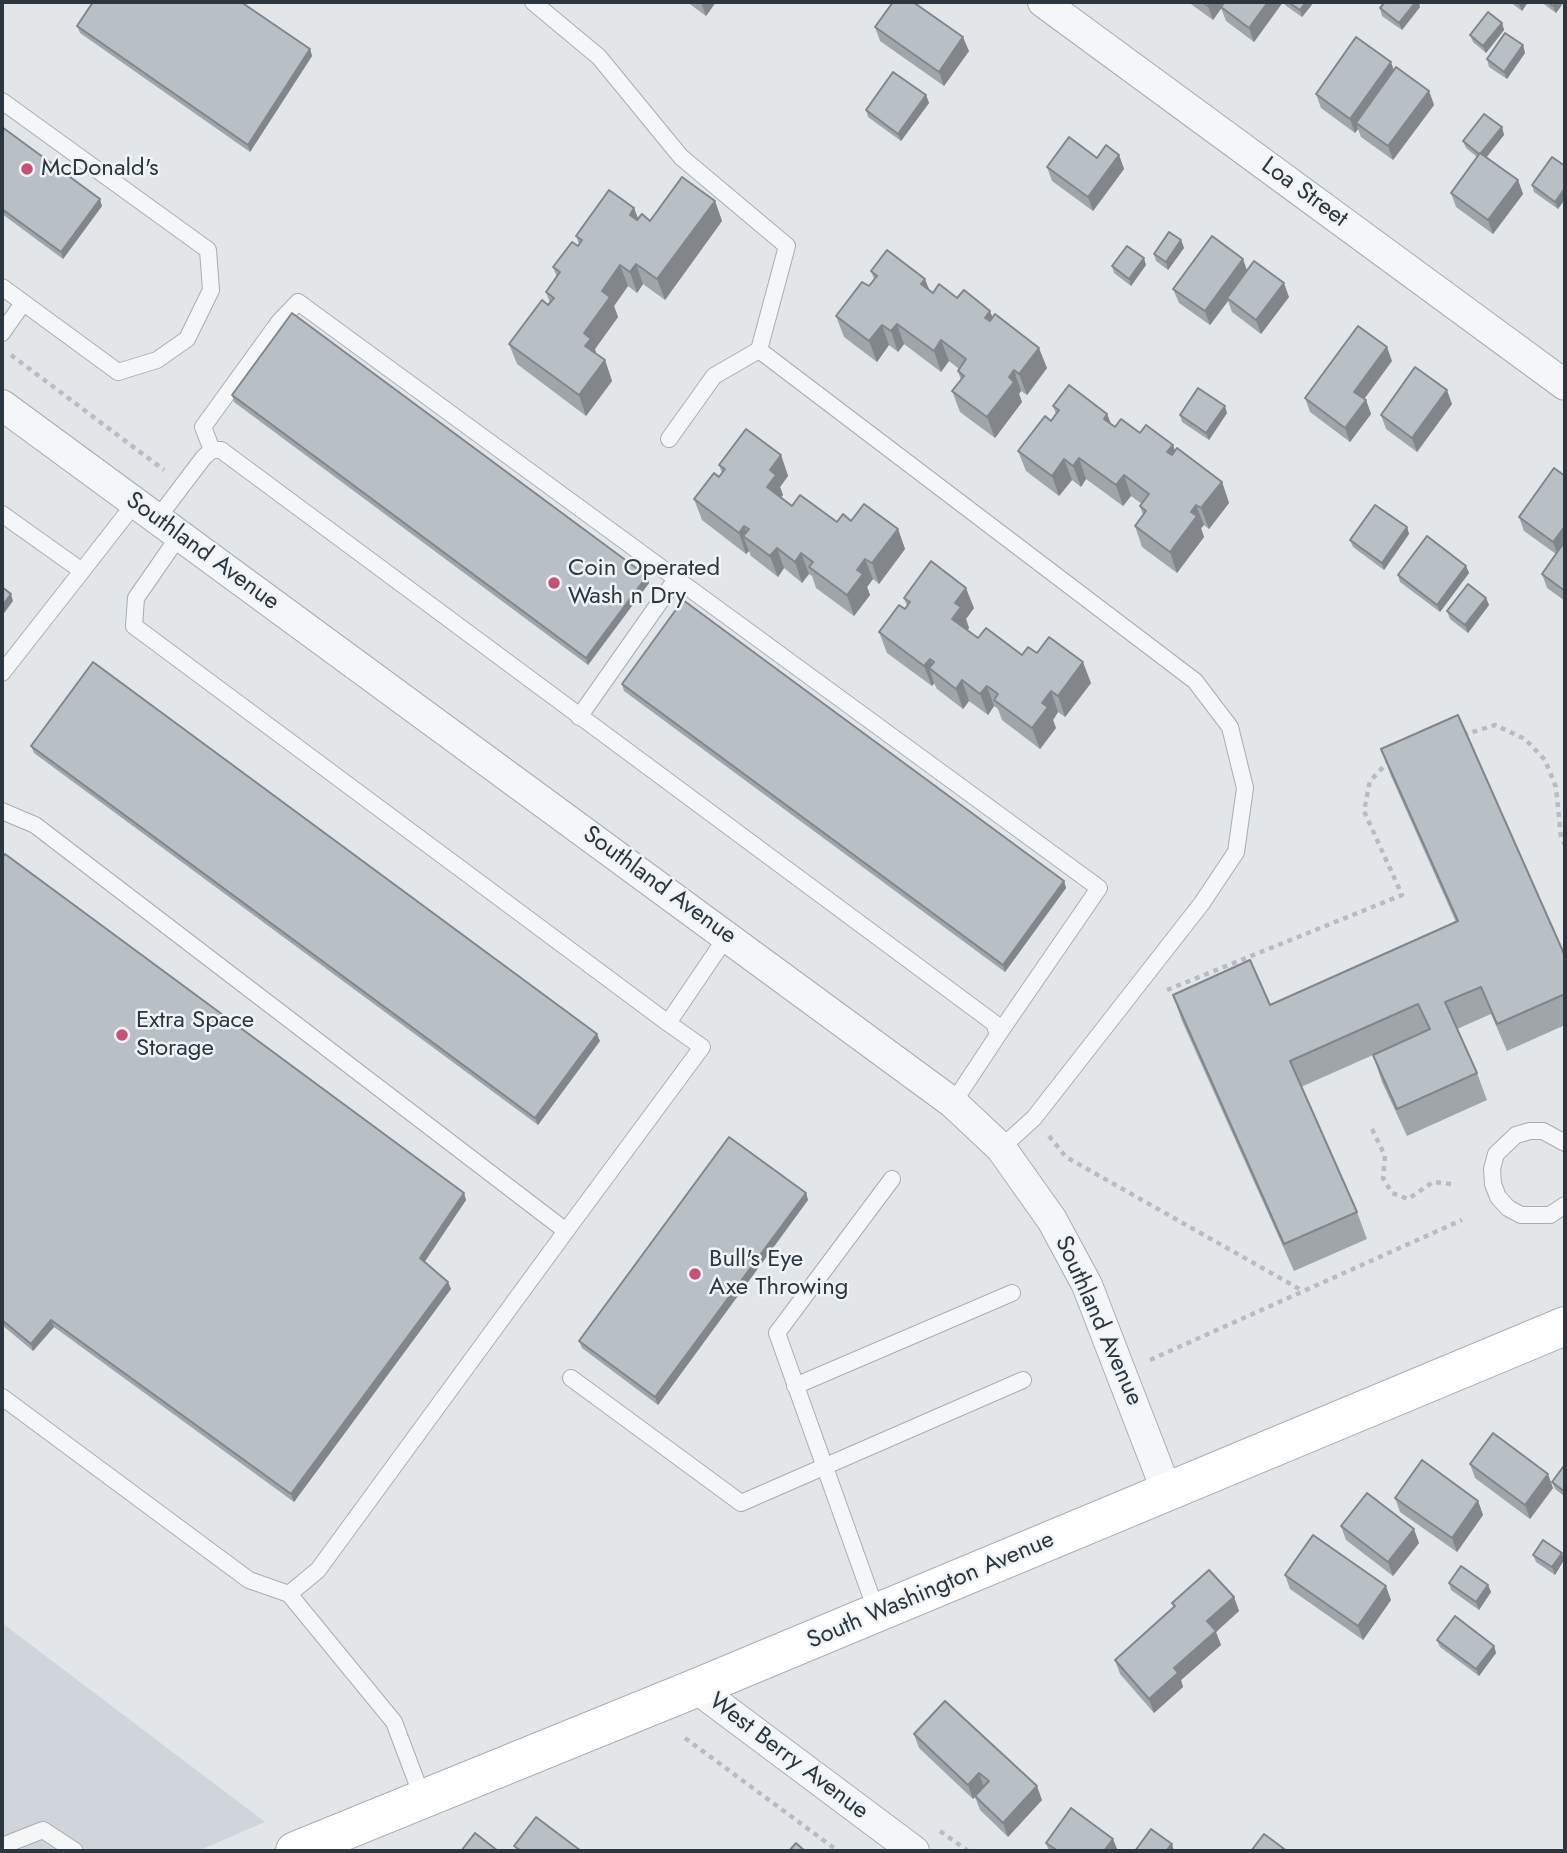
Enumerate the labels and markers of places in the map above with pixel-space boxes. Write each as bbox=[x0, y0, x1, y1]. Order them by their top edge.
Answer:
place label: McDonald's bbox=[41, 155, 159, 183]
marker: McDonald's bbox=[19, 161, 35, 177]
place label: Coin Operated Wash n Dry bbox=[568, 555, 720, 611]
marker: Coin Operated Wash n Dry bbox=[546, 575, 562, 591]
place label: Extra Space Storage bbox=[136, 1007, 254, 1063]
marker: Extra Space Storage bbox=[114, 1027, 130, 1043]
place label: Bull's Eye Axe Throwing bbox=[709, 1246, 849, 1302]
marker: Bull's Eye Axe Throwing bbox=[687, 1266, 703, 1282]

